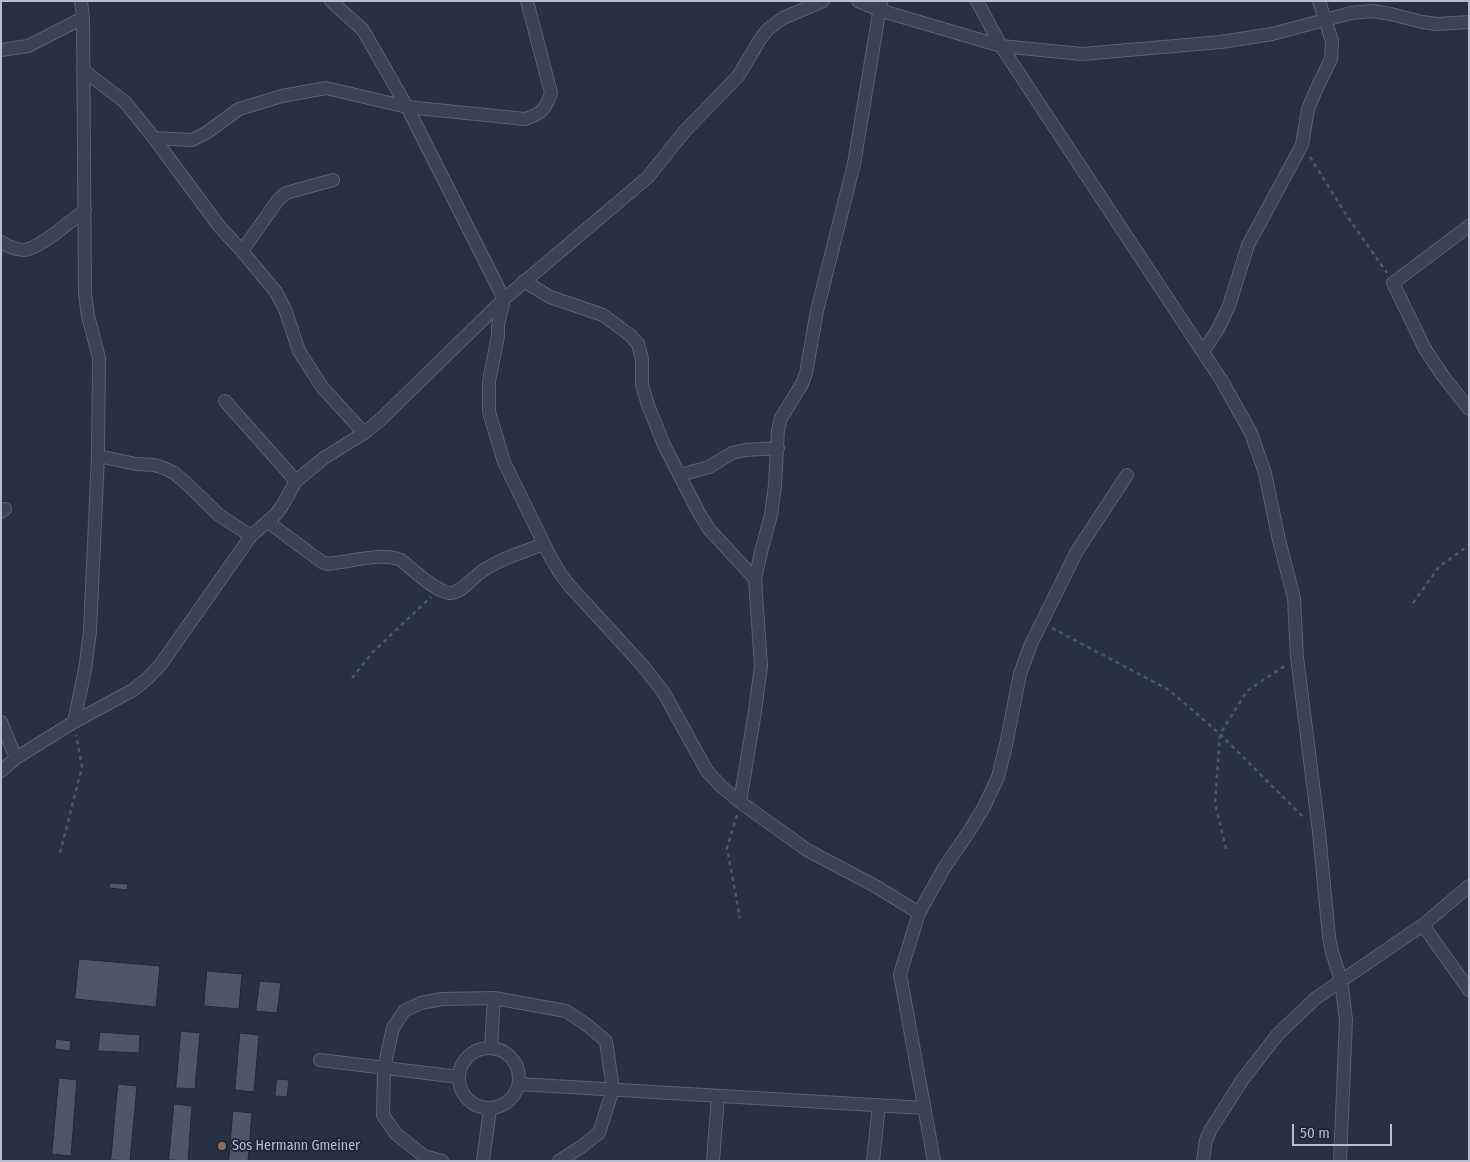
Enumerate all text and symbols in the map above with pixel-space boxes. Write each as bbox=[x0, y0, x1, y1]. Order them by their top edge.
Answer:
scale bar bbox=[1295, 1114, 1395, 1146]
text: 50 m bbox=[1300, 1124, 1330, 1142]
place label: Sos Hermann Gmeiner bbox=[232, 1138, 360, 1154]
marker: Sos Hermann Gmeiner bbox=[216, 1140, 228, 1152]

